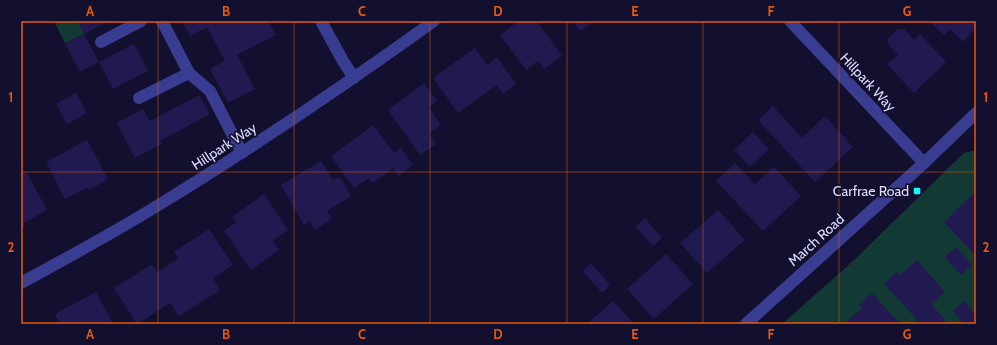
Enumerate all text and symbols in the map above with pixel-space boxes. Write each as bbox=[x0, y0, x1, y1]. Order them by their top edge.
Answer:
text: A bbox=[86, 3, 95, 19]
text: B bbox=[222, 3, 230, 19]
text: C bbox=[358, 3, 366, 19]
text: D bbox=[493, 3, 503, 19]
text: E bbox=[631, 3, 639, 19]
text: F bbox=[768, 3, 775, 19]
text: G bbox=[903, 3, 912, 19]
street label: Hillpark Way bbox=[836, 49, 900, 115]
text: 1 bbox=[9, 89, 13, 105]
text: 1 bbox=[984, 89, 988, 105]
street label: Hillpark Way bbox=[188, 118, 260, 174]
place label: Carfrae Road bbox=[833, 182, 909, 200]
marker: Carfrae Road bbox=[912, 186, 922, 196]
street label: March Road bbox=[784, 210, 848, 270]
text: 2 bbox=[8, 239, 15, 255]
text: 2 bbox=[983, 239, 990, 255]
text: A bbox=[86, 326, 95, 342]
text: B bbox=[222, 326, 230, 342]
text: C bbox=[358, 326, 366, 342]
text: D bbox=[493, 326, 503, 342]
text: E bbox=[631, 326, 639, 342]
text: F bbox=[768, 326, 775, 342]
text: G bbox=[903, 326, 912, 342]

